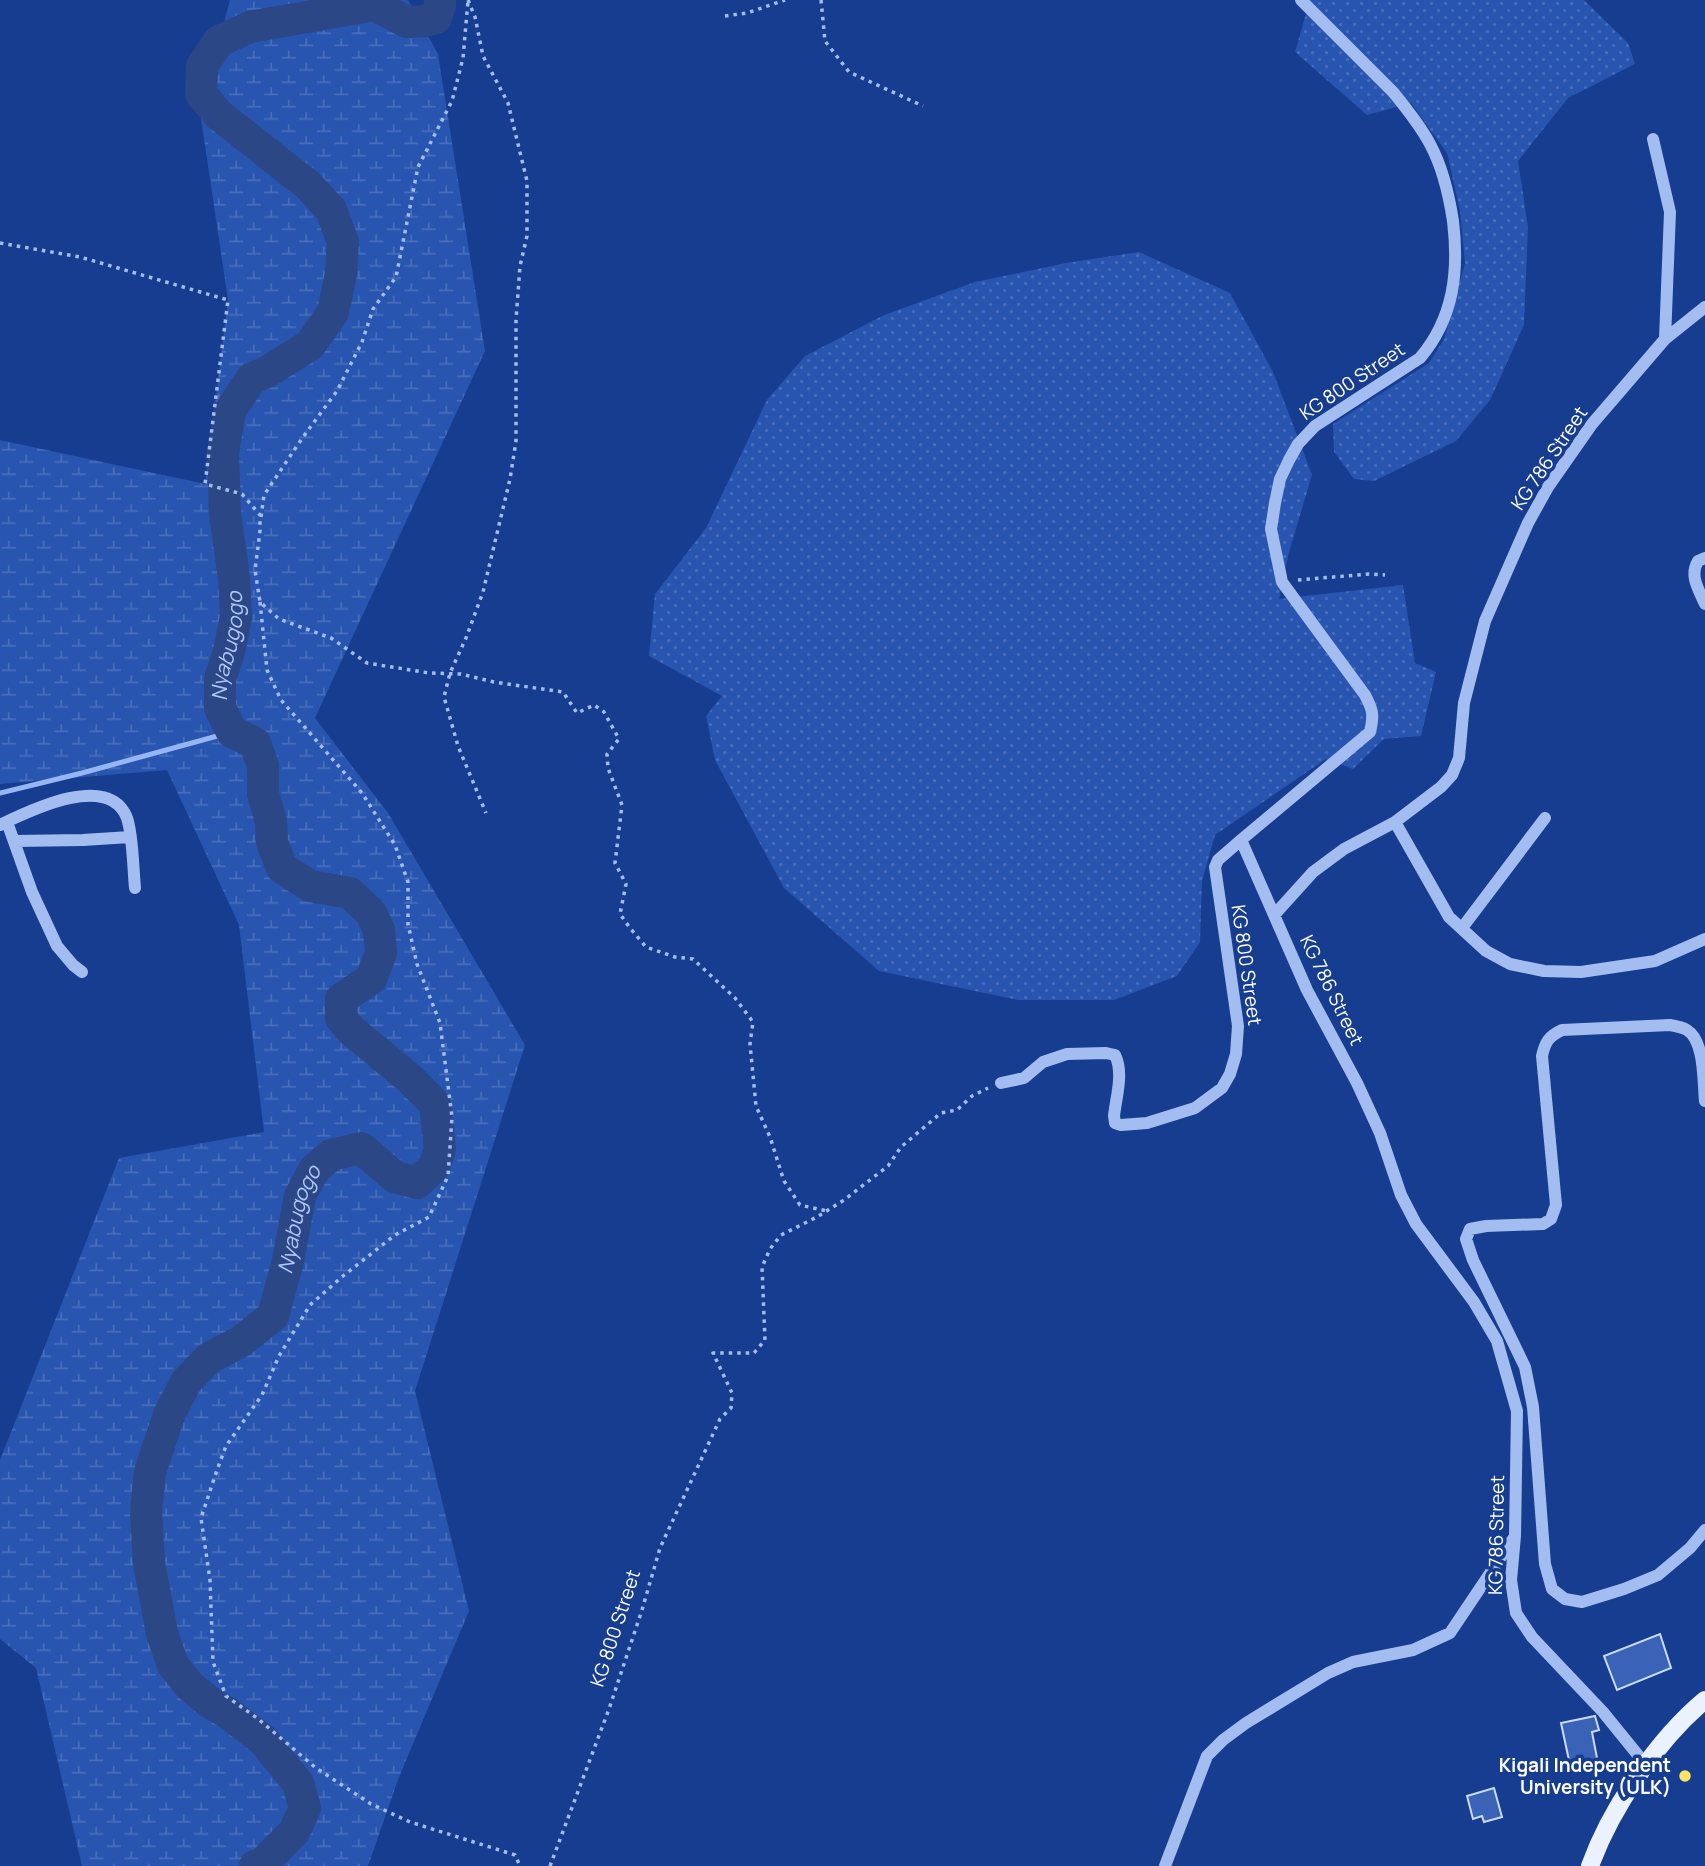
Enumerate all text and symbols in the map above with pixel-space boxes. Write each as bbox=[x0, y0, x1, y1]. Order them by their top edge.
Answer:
street label: KG 800 Street bbox=[1294, 336, 1410, 426]
street label: KG 786 Street bbox=[1505, 401, 1593, 515]
water label: Nyabugogo bbox=[205, 590, 249, 701]
street label: KG 800 Street bbox=[1226, 903, 1268, 1027]
street label: KG 786 Street bbox=[1294, 930, 1370, 1050]
water label: Nyabugogo bbox=[270, 1159, 328, 1277]
street label: KG 786 Street bbox=[1482, 1475, 1510, 1595]
street label: KG 800 Street bbox=[584, 1566, 646, 1690]
place label: Kigali Independent University (ULK) bbox=[1499, 1752, 1671, 1800]
marker: Kigali Independent University (ULK) bbox=[1677, 1768, 1693, 1784]

